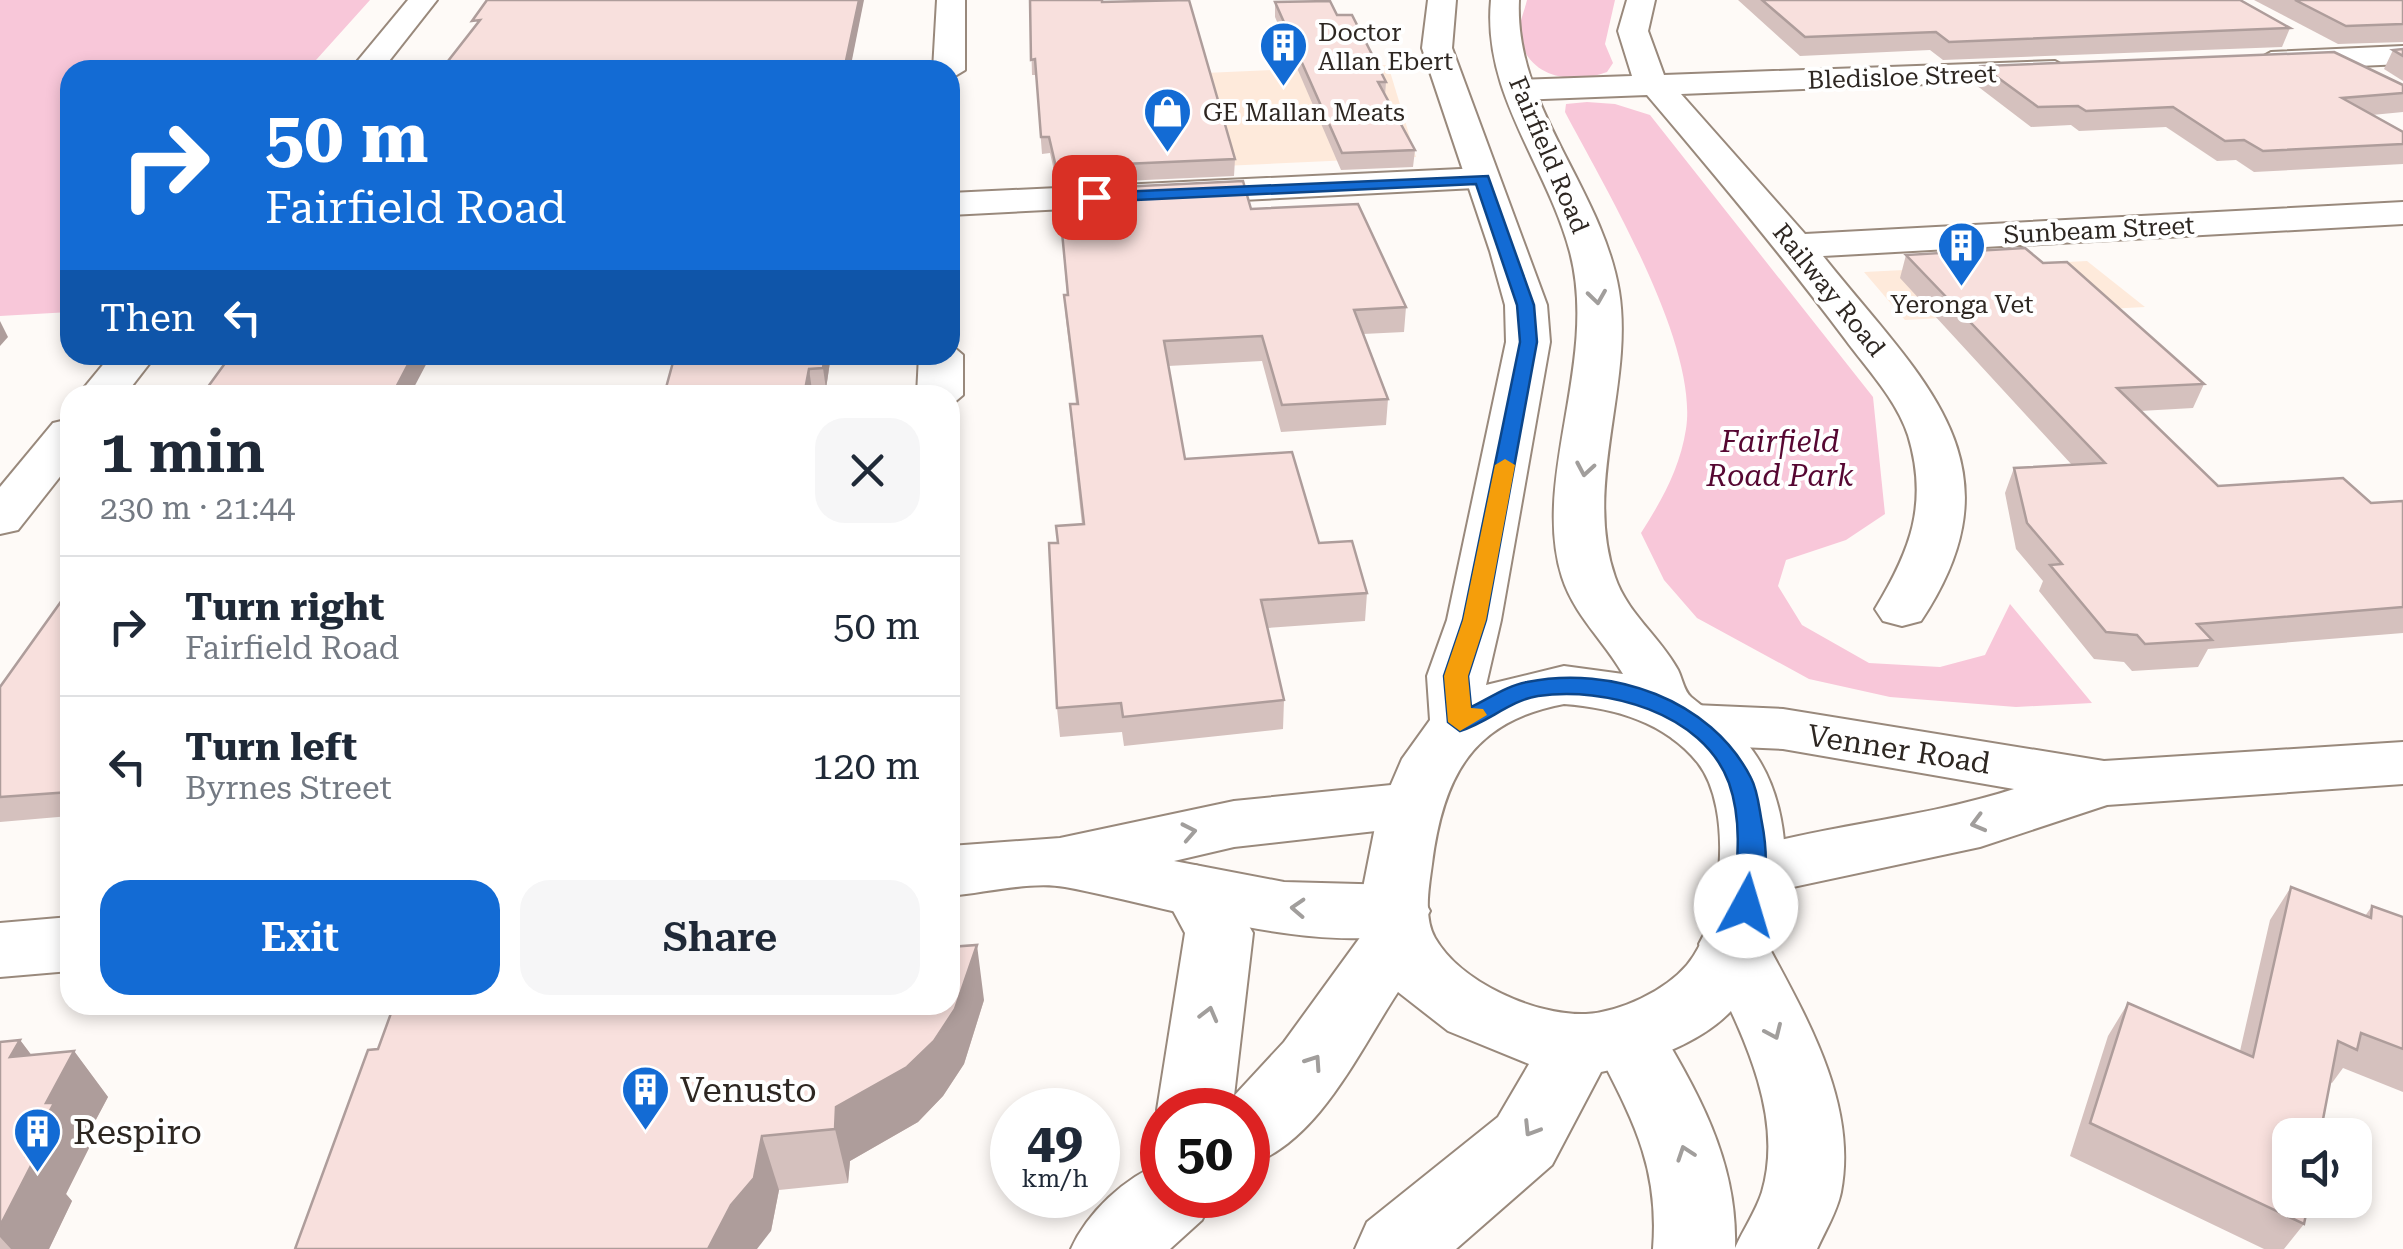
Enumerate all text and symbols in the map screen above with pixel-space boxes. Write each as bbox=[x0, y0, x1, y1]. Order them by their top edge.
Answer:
place label: Doctor Allan Ebert bbox=[1318, 18, 1453, 76]
building icon: Doctor Allan Ebert bbox=[1257, 20, 1309, 88]
street label: Bledisloe Street bbox=[1807, 59, 1997, 95]
street label: Fairfield Road bbox=[1503, 72, 1595, 238]
shop icon: GE Mallan Meats bbox=[1142, 86, 1194, 154]
text: 50 m bbox=[265, 97, 429, 179]
place label: GE Mallan Meats bbox=[1203, 98, 1405, 127]
icon: right bbox=[100, 100, 230, 230]
pin bbox=[1052, 155, 1137, 240]
icon: arrive bbox=[1067, 170, 1122, 225]
text: Fairfield Road bbox=[265, 181, 566, 234]
street label: Sunbeam Street bbox=[2003, 211, 2195, 249]
street label: Railway Road bbox=[1767, 218, 1891, 362]
building icon: Yeronga Vet bbox=[1936, 220, 1988, 288]
one-way arrow bbox=[1585, 288, 1606, 305]
icon: left bbox=[215, 290, 270, 345]
place label: Yeronga Vet bbox=[1890, 290, 2034, 319]
text: Then bbox=[100, 296, 195, 340]
text: 1 min bbox=[100, 416, 265, 487]
button: close bbox=[815, 418, 920, 523]
park label: Fairfield Road Park bbox=[1705, 424, 1854, 493]
one-way arrow bbox=[1576, 461, 1597, 478]
text: 230 m · 21:44 bbox=[100, 489, 295, 527]
text: Turn right bbox=[185, 585, 384, 629]
icon: right bbox=[100, 599, 155, 654]
text: 50 m bbox=[833, 604, 920, 648]
text: Fairfield Road bbox=[185, 629, 399, 667]
street label: Venner Road bbox=[1805, 717, 1993, 781]
text: Turn left bbox=[185, 725, 357, 769]
icon: left bbox=[100, 739, 155, 794]
text: 120 m bbox=[812, 744, 920, 788]
text: Byrnes Street bbox=[185, 769, 392, 807]
one-way arrow bbox=[1970, 812, 1987, 833]
one-way arrow bbox=[1180, 823, 1197, 844]
position arrow bbox=[1694, 854, 1798, 958]
button: Exit bbox=[100, 880, 500, 995]
button: Share bbox=[520, 880, 920, 995]
one-way arrow bbox=[1290, 898, 1306, 919]
one-way arrow bbox=[1197, 1005, 1218, 1023]
one-way arrow bbox=[1762, 1022, 1782, 1040]
one-way arrow bbox=[1302, 1054, 1321, 1072]
building icon: Venusto bbox=[619, 1064, 671, 1132]
place label: Venusto bbox=[680, 1070, 817, 1111]
speed limit sign: 50 bbox=[1140, 1088, 1270, 1218]
building icon: Respiro bbox=[12, 1106, 64, 1174]
place label: Respiro bbox=[73, 1112, 202, 1153]
text: 49 bbox=[1027, 1112, 1083, 1170]
one-way arrow bbox=[1524, 1118, 1543, 1136]
map controls bbox=[2272, 1118, 2372, 1218]
button: sound bbox=[2272, 1118, 2372, 1218]
one-way arrow bbox=[1677, 1146, 1697, 1163]
text: km/h bbox=[1022, 1164, 1088, 1193]

